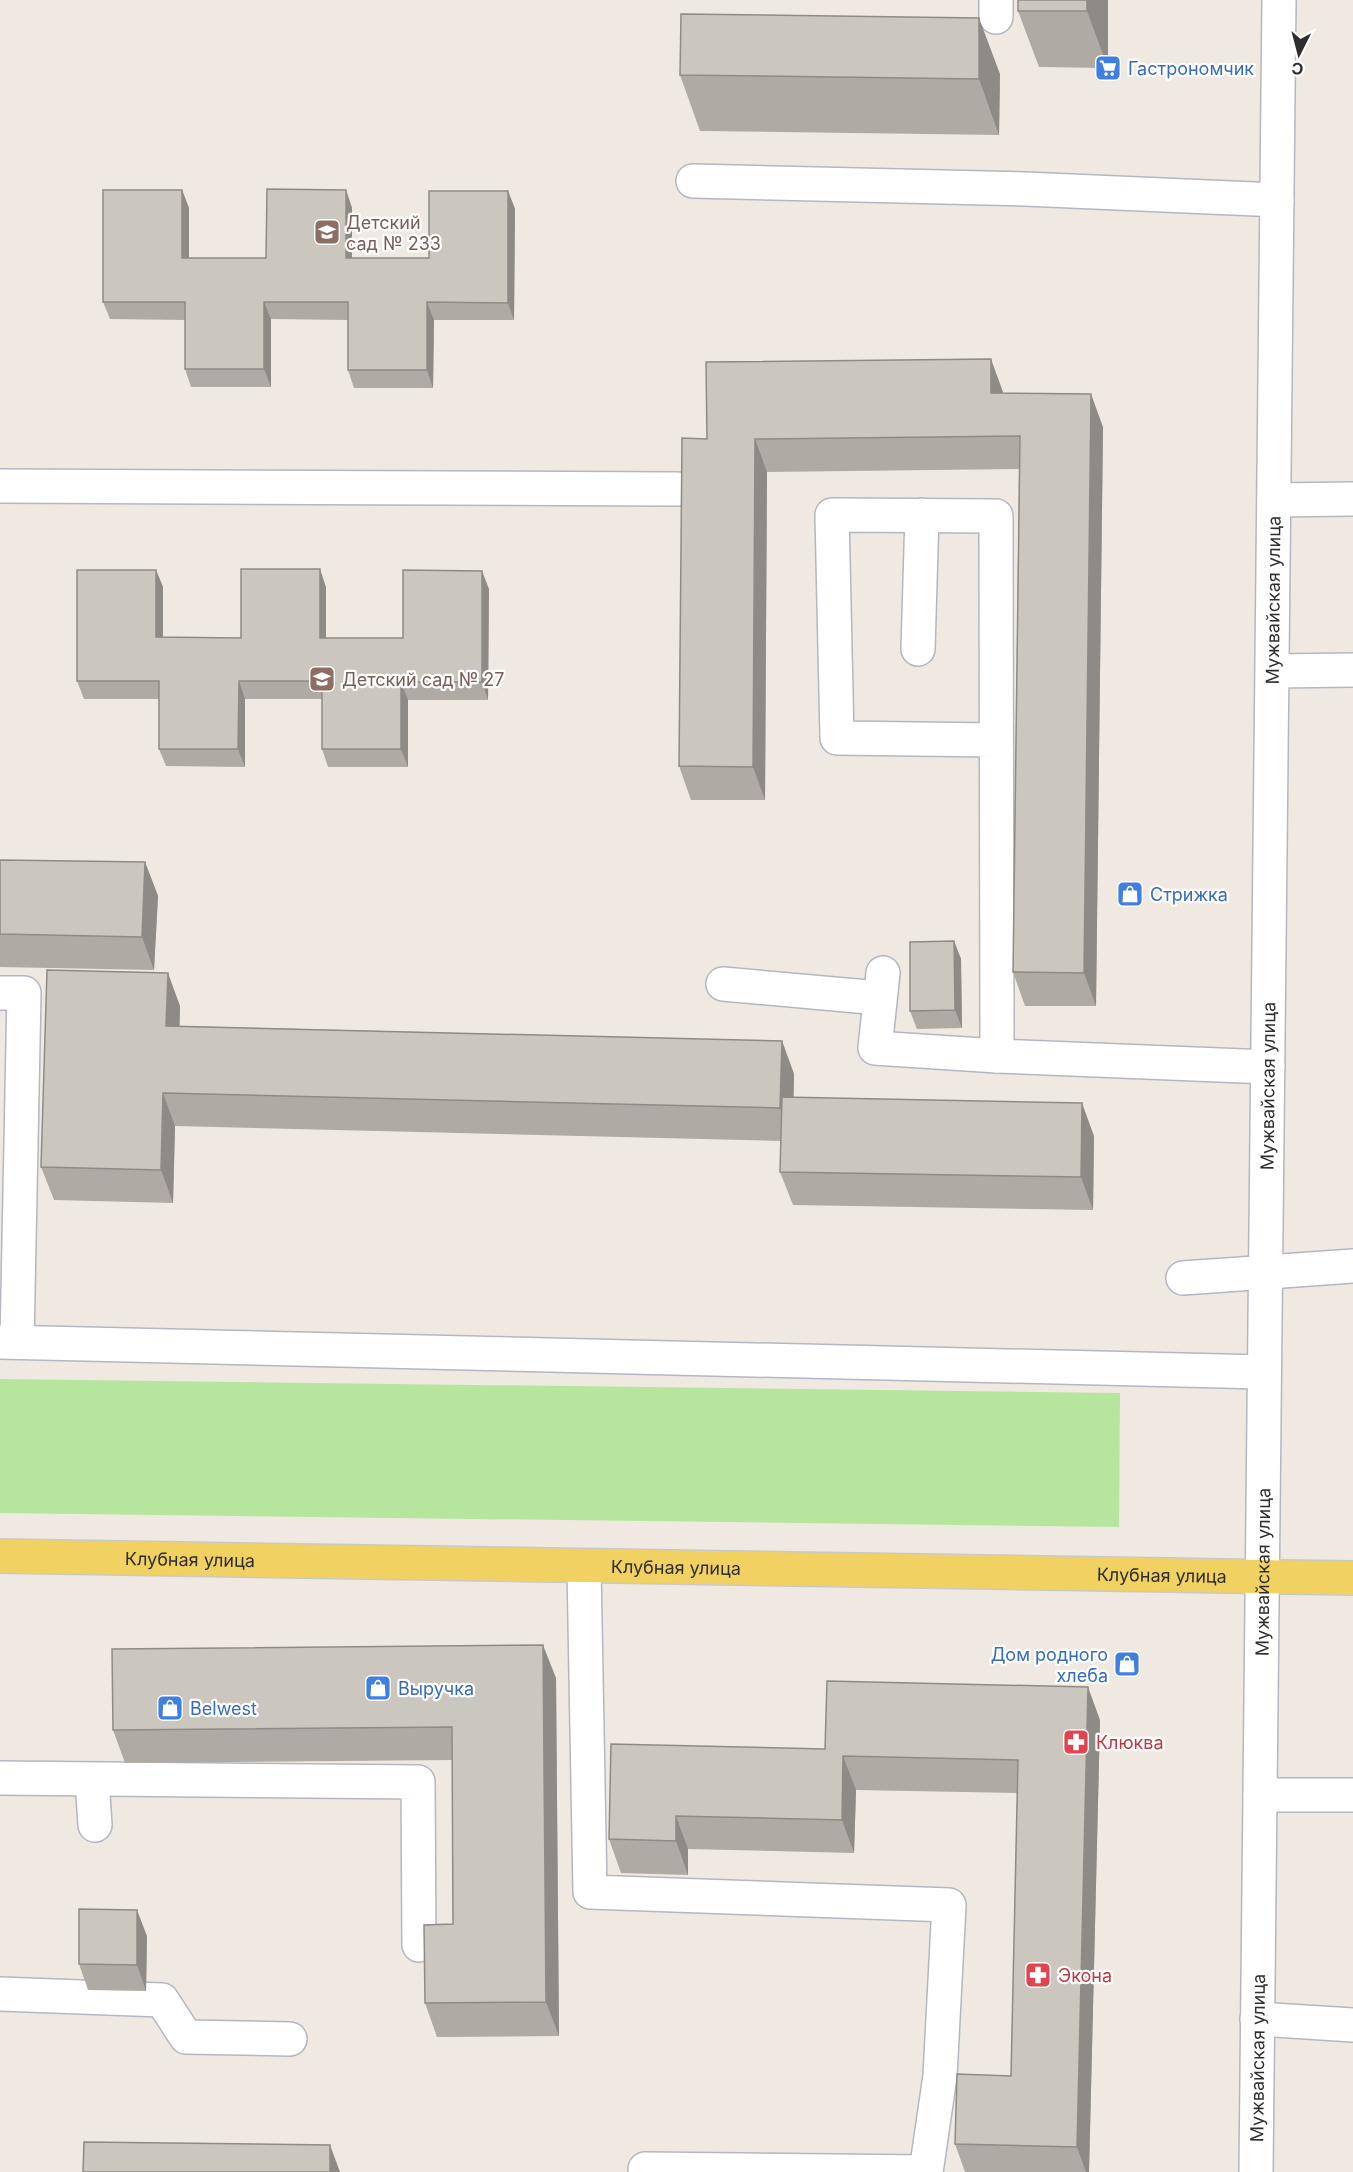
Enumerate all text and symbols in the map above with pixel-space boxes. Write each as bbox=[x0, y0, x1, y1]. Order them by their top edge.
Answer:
north arrow bbox=[1269, 24, 1329, 84]
supermarket icon: Гастрономчик bbox=[1093, 53, 1123, 83]
place label: Гастрономчик bbox=[1128, 58, 1254, 79]
text: С bbox=[1290, 58, 1304, 79]
place label: Детский сад № 233 bbox=[346, 212, 441, 254]
school or university icon: Детский сад № 233 bbox=[312, 217, 342, 247]
street label: Мужвайская улица bbox=[1261, 516, 1284, 684]
school or university icon: Детский сад № 27 bbox=[307, 664, 337, 694]
place label: Детский сад № 27 bbox=[342, 669, 505, 690]
shop icon: Стрижка bbox=[1115, 879, 1145, 909]
place label: Стрижка bbox=[1150, 884, 1228, 905]
street label: Мужвайская улица bbox=[1256, 1002, 1279, 1170]
street label: Мужвайская улица bbox=[1251, 1488, 1274, 1656]
street label: Клубная улица bbox=[125, 1548, 255, 1571]
street label: Клубная улица bbox=[611, 1555, 741, 1579]
street label: Клубная улица bbox=[1097, 1563, 1227, 1586]
place label: Дом родного хлеба bbox=[991, 1644, 1108, 1686]
shop icon: Дом родного хлеба bbox=[1112, 1649, 1142, 1679]
shop icon: Выручка bbox=[363, 1673, 393, 1703]
place label: Выручка bbox=[398, 1678, 474, 1699]
shop icon: Belwest bbox=[155, 1693, 185, 1723]
place label: Belwest bbox=[190, 1698, 257, 1719]
pharmacy icon: Клюква bbox=[1061, 1727, 1091, 1757]
place label: Клюква bbox=[1096, 1732, 1164, 1753]
pharmacy icon: Экона bbox=[1023, 1960, 1053, 1990]
place label: Экона bbox=[1058, 1965, 1112, 1986]
street label: Мужвайская улица bbox=[1246, 1974, 1269, 2142]

